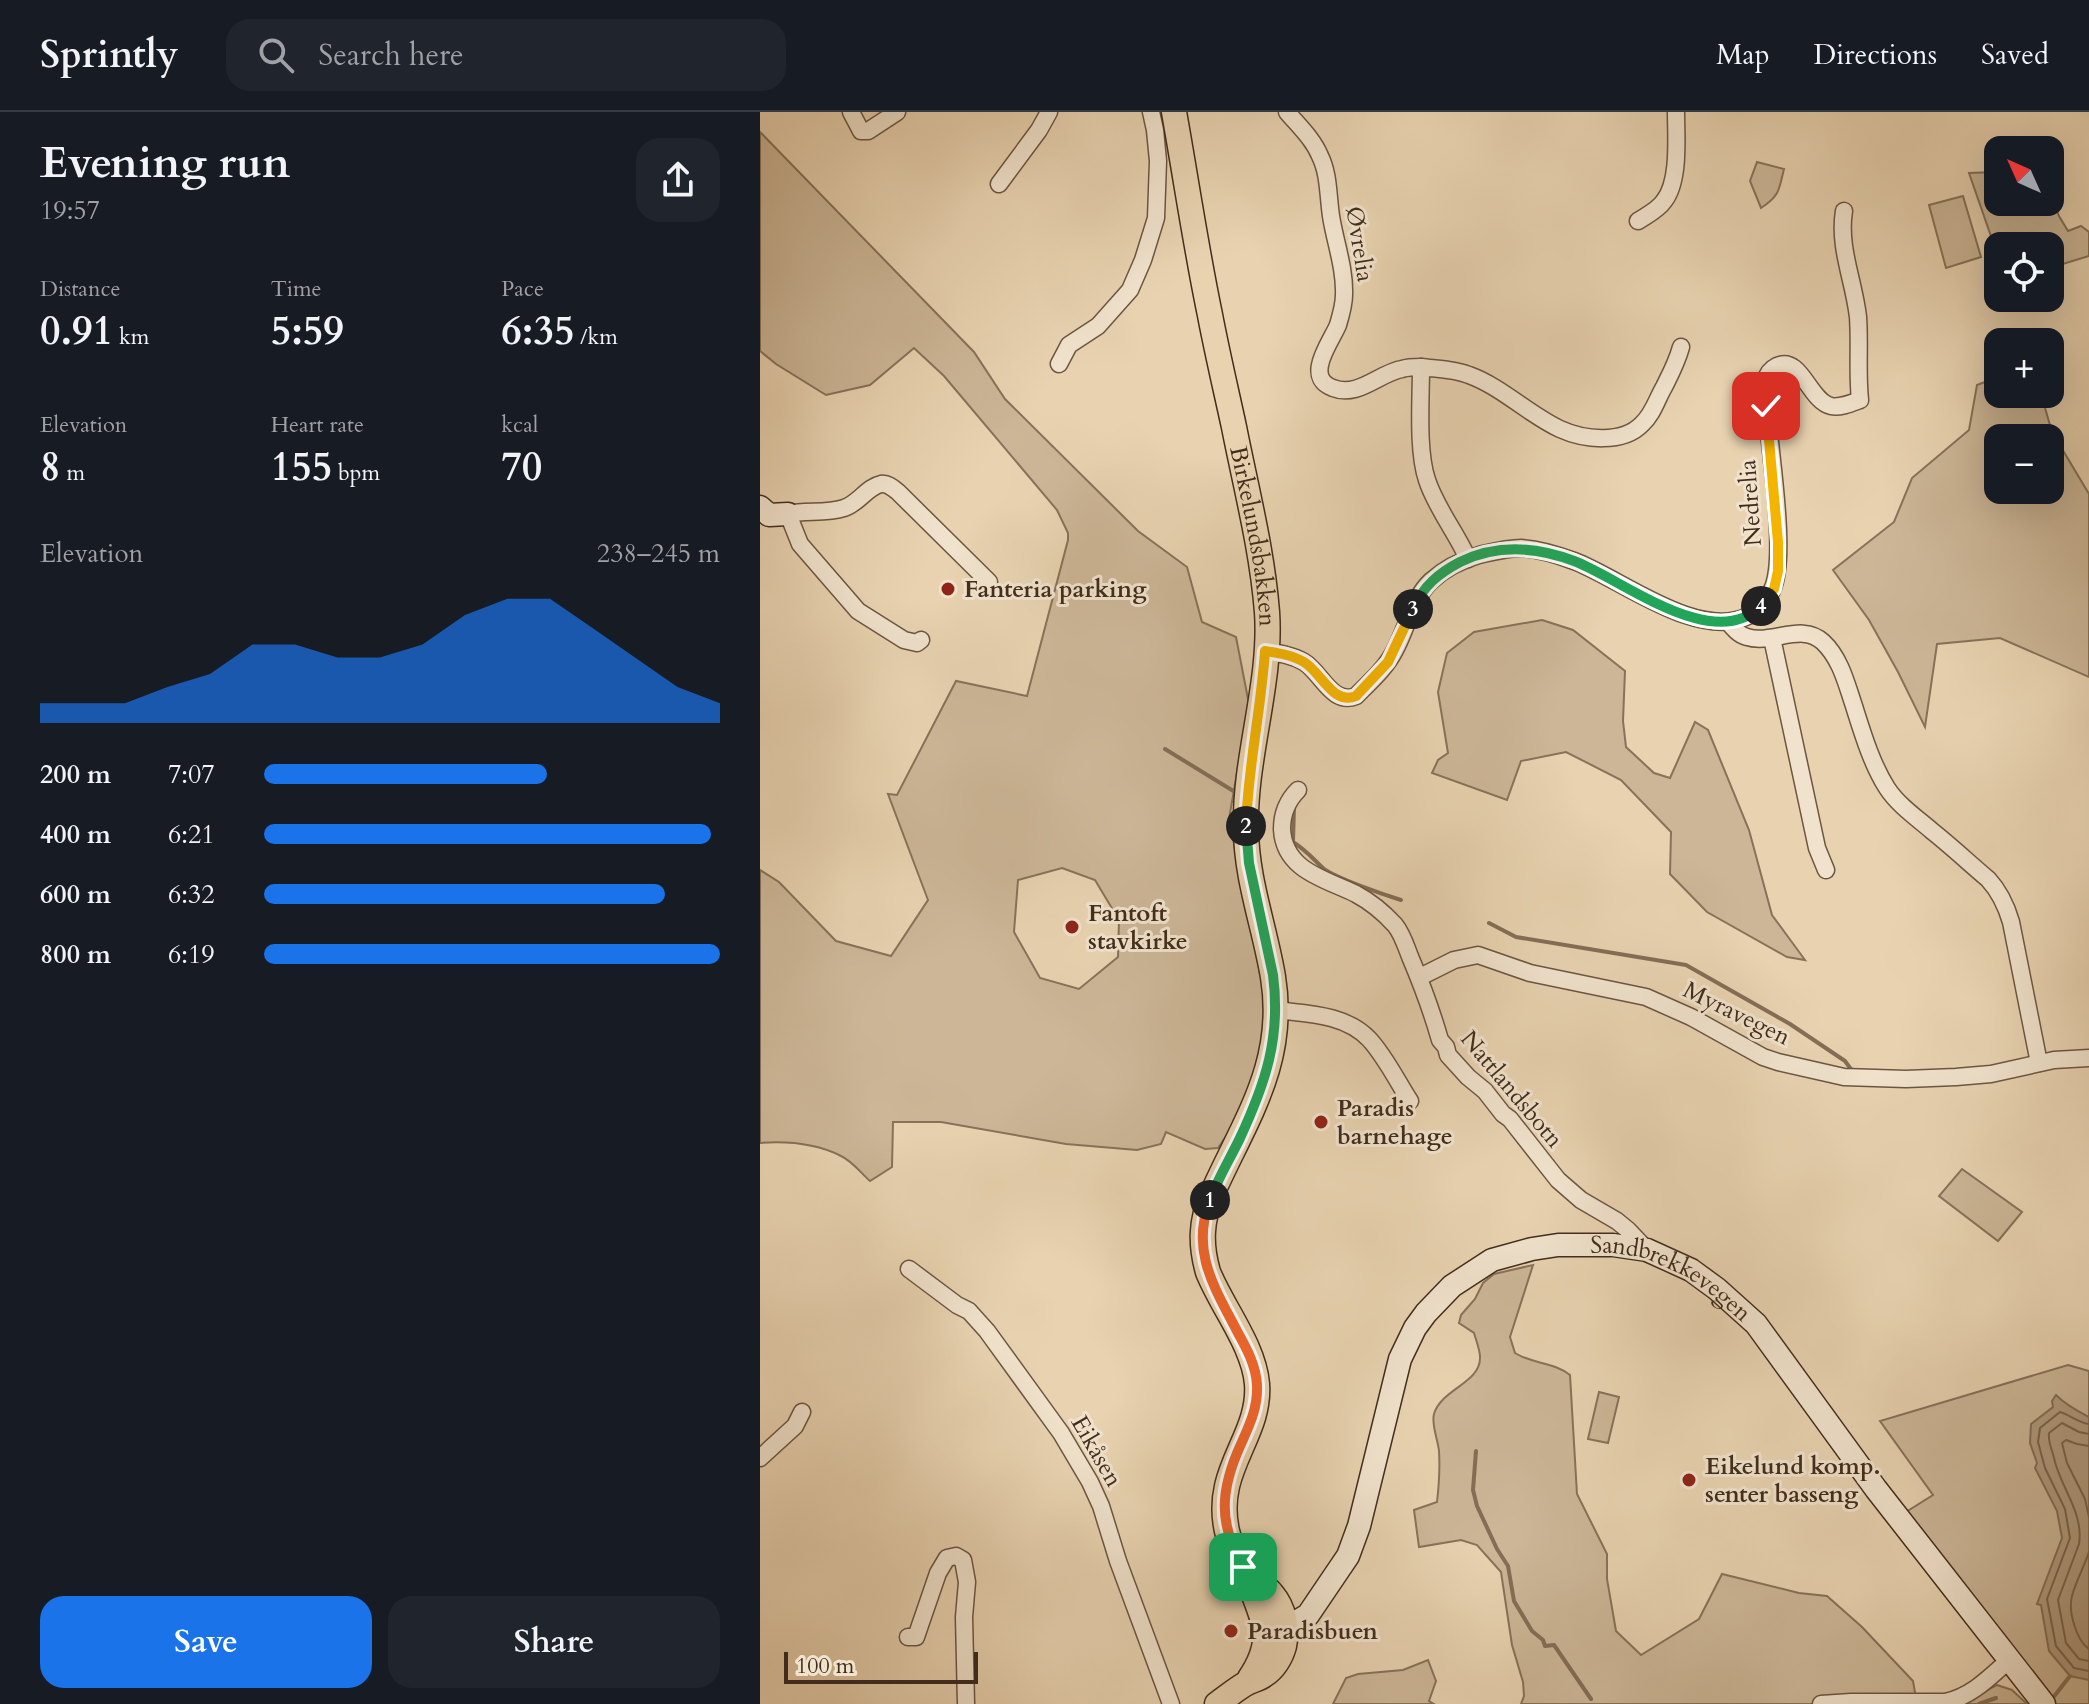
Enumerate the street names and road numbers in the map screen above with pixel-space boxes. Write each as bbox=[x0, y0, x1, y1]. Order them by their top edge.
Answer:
street label: Øvrelia bbox=[1337, 204, 1382, 285]
street label: Birkelundsbakken bbox=[1221, 443, 1284, 628]
street label: Nedrelia bbox=[1731, 458, 1770, 548]
street label: Myravegen bbox=[1678, 973, 1796, 1054]
street label: Nattlandsbotn bbox=[1453, 1024, 1571, 1155]
street label: Sandbrekkevegen bbox=[1590, 1229, 1759, 1329]
street label: Eikåsen bbox=[1063, 1410, 1130, 1493]

